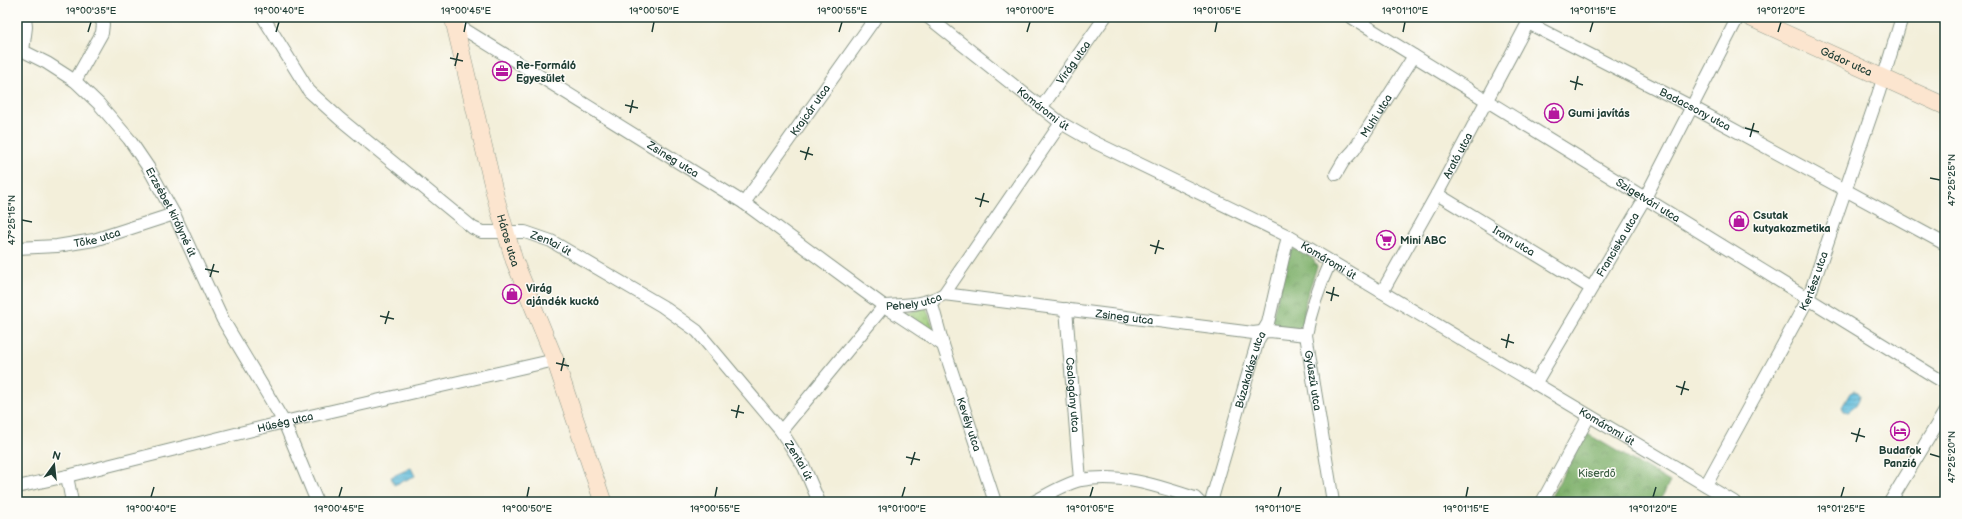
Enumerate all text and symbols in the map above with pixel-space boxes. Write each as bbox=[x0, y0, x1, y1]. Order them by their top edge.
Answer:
text: 19°00'35"E bbox=[66, 5, 117, 17]
text: 19°00'40"E bbox=[254, 5, 305, 17]
text: 19°00'45"E bbox=[441, 5, 492, 17]
text: 19°00'50"E bbox=[629, 5, 679, 17]
text: 19°00'55"E bbox=[817, 5, 867, 17]
text: 19°01'00"E bbox=[1006, 5, 1055, 17]
text: 19°01'05"E bbox=[1193, 5, 1241, 17]
text: 19°01'10"E bbox=[1382, 5, 1429, 17]
text: 19°01'15"E bbox=[1570, 5, 1616, 17]
text: 19°01'20"E bbox=[1757, 5, 1806, 17]
street label: Virág utca bbox=[1054, 38, 1093, 86]
street label: Gádor utca bbox=[1819, 44, 1874, 79]
place label: Re-Formáló Egyesület bbox=[516, 59, 576, 85]
office icon: Re-Formáló Egyesület bbox=[491, 60, 513, 82]
street label: Krajcár utca bbox=[787, 82, 833, 138]
street label: Komáromi út bbox=[1014, 84, 1072, 133]
street label: Badacsony utca bbox=[1657, 85, 1733, 133]
street label: Muhi utca bbox=[1357, 92, 1395, 140]
shop icon: Gumi javítás bbox=[1543, 102, 1565, 124]
place label: Gumi javítás bbox=[1568, 107, 1630, 120]
street label: Arató utca bbox=[1440, 130, 1475, 181]
street label: Zsineg utca bbox=[644, 138, 701, 180]
text: 47°25'25"N bbox=[1946, 154, 1958, 206]
street label: Erzsébet királyné út bbox=[143, 165, 200, 259]
street label: Szigetvári utca bbox=[1614, 175, 1683, 225]
text: 47°25'15"N bbox=[6, 195, 18, 245]
place label: Csutak kutyakozmetika bbox=[1753, 209, 1831, 235]
street label: Franciska utca bbox=[1593, 210, 1641, 279]
shop icon: Csutak kutyakozmetika bbox=[1728, 210, 1750, 232]
street label: Háros utca bbox=[494, 212, 522, 268]
street label: Iram utca bbox=[1490, 223, 1537, 259]
street label: Tőke utca bbox=[73, 225, 122, 250]
street label: Zentai út bbox=[528, 228, 574, 258]
supermarket icon: Mini ABC bbox=[1375, 229, 1397, 251]
place label: Mini ABC bbox=[1400, 234, 1446, 247]
street label: Komáromi út bbox=[1298, 239, 1359, 282]
street label: Kertész utca bbox=[1796, 250, 1830, 313]
place label: Virág ajándék kuckó bbox=[526, 282, 599, 308]
shop icon: Virág ajándék kuckó bbox=[501, 283, 523, 305]
street label: Pehely utca bbox=[885, 290, 944, 312]
street label: Zsineg utca bbox=[1094, 307, 1154, 327]
street label: Búzakalász utca bbox=[1232, 329, 1268, 410]
street label: Gyűszű utca bbox=[1302, 349, 1325, 411]
street label: Csalogány utca bbox=[1063, 357, 1083, 433]
street label: Kevély utca bbox=[954, 395, 984, 453]
street label: Komáromi út bbox=[1577, 405, 1638, 448]
street label: Hűség utca bbox=[256, 409, 314, 435]
hotel icon: Budafok Panzió bbox=[1889, 420, 1911, 442]
text: 47°25'20"N bbox=[1946, 431, 1958, 483]
street label: Zentai út bbox=[782, 437, 816, 483]
place label: Budafok Panzió bbox=[1879, 444, 1921, 470]
north arrow bbox=[34, 445, 74, 485]
text: N bbox=[51, 448, 62, 463]
park label: Kiserdő bbox=[1578, 467, 1616, 480]
text: 19°00'40"E bbox=[126, 503, 177, 515]
text: 19°00'45"E bbox=[314, 503, 365, 515]
text: 19°00'50"E bbox=[502, 503, 552, 515]
text: 19°00'55"E bbox=[690, 503, 740, 515]
text: 19°01'00"E bbox=[878, 503, 927, 515]
text: 19°01'05"E bbox=[1066, 503, 1114, 515]
text: 19°01'10"E bbox=[1255, 503, 1302, 515]
text: 19°01'15"E bbox=[1443, 503, 1489, 515]
text: 19°01'20"E bbox=[1629, 503, 1678, 515]
text: 19°01'25"E bbox=[1817, 503, 1866, 515]

